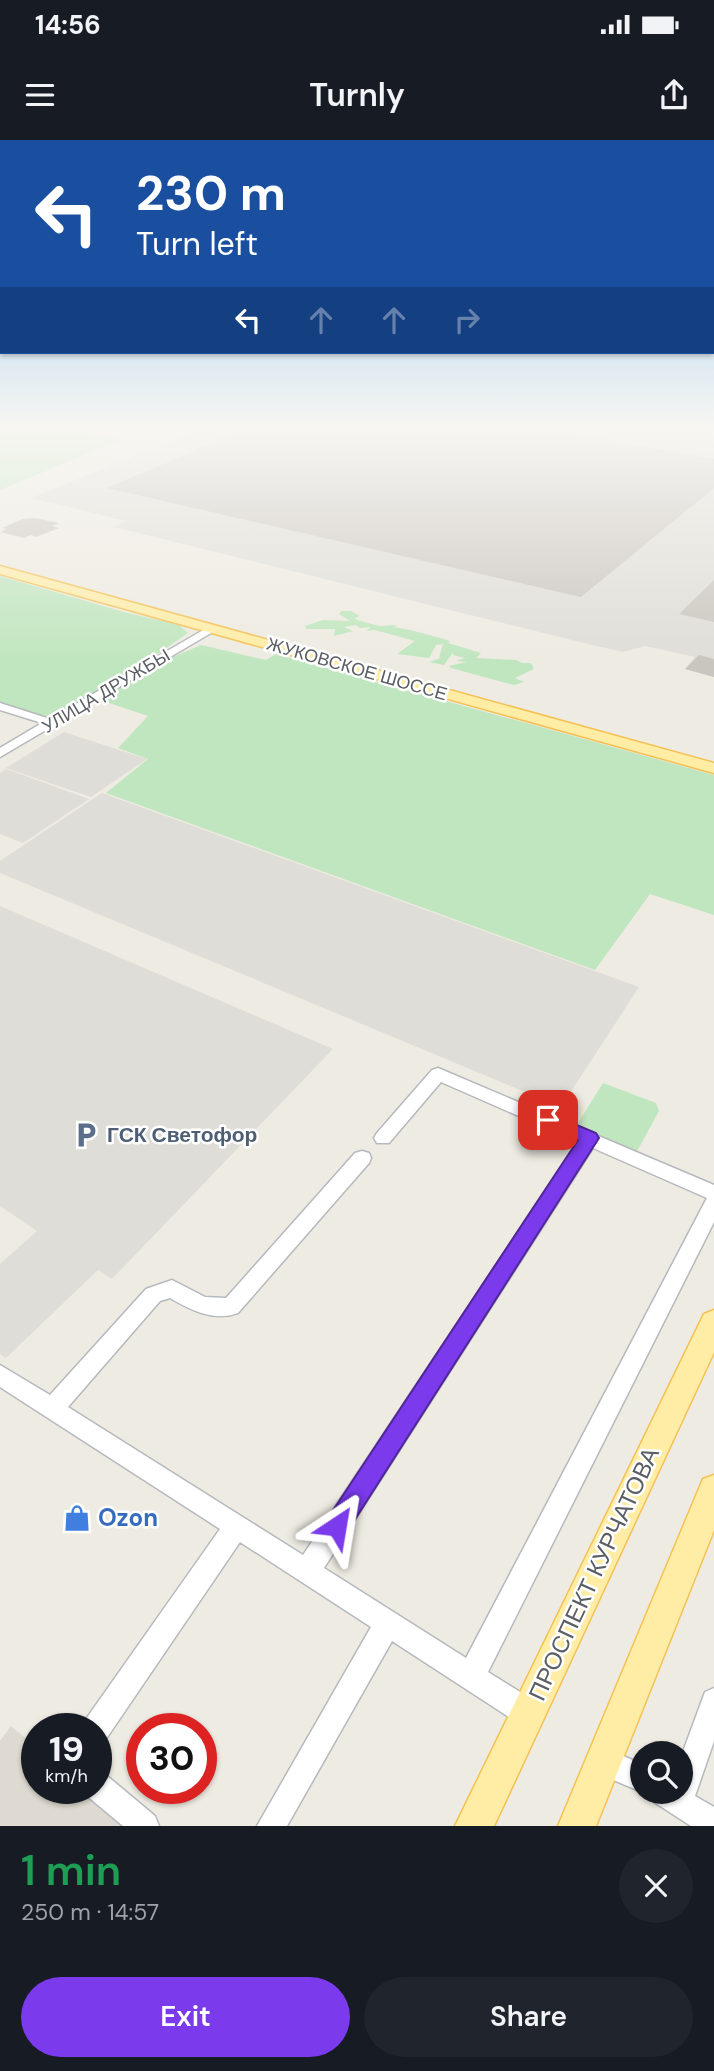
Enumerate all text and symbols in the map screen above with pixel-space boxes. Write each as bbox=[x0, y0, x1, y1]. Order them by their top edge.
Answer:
text: 14:56 bbox=[35, 8, 101, 42]
text: Turnly bbox=[309, 74, 405, 116]
icon: menu bbox=[21, 76, 59, 114]
icon: share bbox=[655, 76, 693, 114]
text: 230 m bbox=[136, 161, 286, 225]
icon: left bbox=[21, 168, 112, 259]
text: Turn left bbox=[136, 223, 258, 265]
icon: left bbox=[229, 301, 267, 339]
icon: ahead bbox=[302, 301, 340, 339]
icon: ahead bbox=[375, 301, 413, 339]
icon: right bbox=[448, 301, 486, 339]
street label: ЖУКОВСКОЕ ШОССЕ bbox=[264, 632, 450, 706]
street label: УЛИЦА ДРУЖБЫ bbox=[38, 643, 174, 739]
pin bbox=[518, 1090, 578, 1150]
icon: arrive bbox=[529, 1101, 567, 1139]
parking icon: ГСК Светофор bbox=[71, 1120, 101, 1150]
place label: ГСК Светофор bbox=[107, 1121, 257, 1149]
street label: ПРОСПЕКТ КУРЧАТОВА bbox=[521, 1442, 666, 1705]
position arrow bbox=[300, 1489, 374, 1563]
place label: Ozon bbox=[98, 1502, 158, 1533]
shop icon: Ozon bbox=[62, 1503, 92, 1533]
speed limit sign: 30 bbox=[126, 1713, 217, 1804]
text: 19 bbox=[49, 1726, 84, 1772]
map controls bbox=[630, 1741, 693, 1804]
button: search bbox=[630, 1741, 693, 1804]
text: km/h bbox=[45, 1764, 88, 1788]
text: 1 min bbox=[21, 1843, 121, 1898]
button: close bbox=[619, 1849, 693, 1923]
text: 250 m · 14:57 bbox=[21, 1897, 159, 1927]
button: Exit bbox=[21, 1977, 350, 2057]
button: Share bbox=[364, 1977, 693, 2057]

